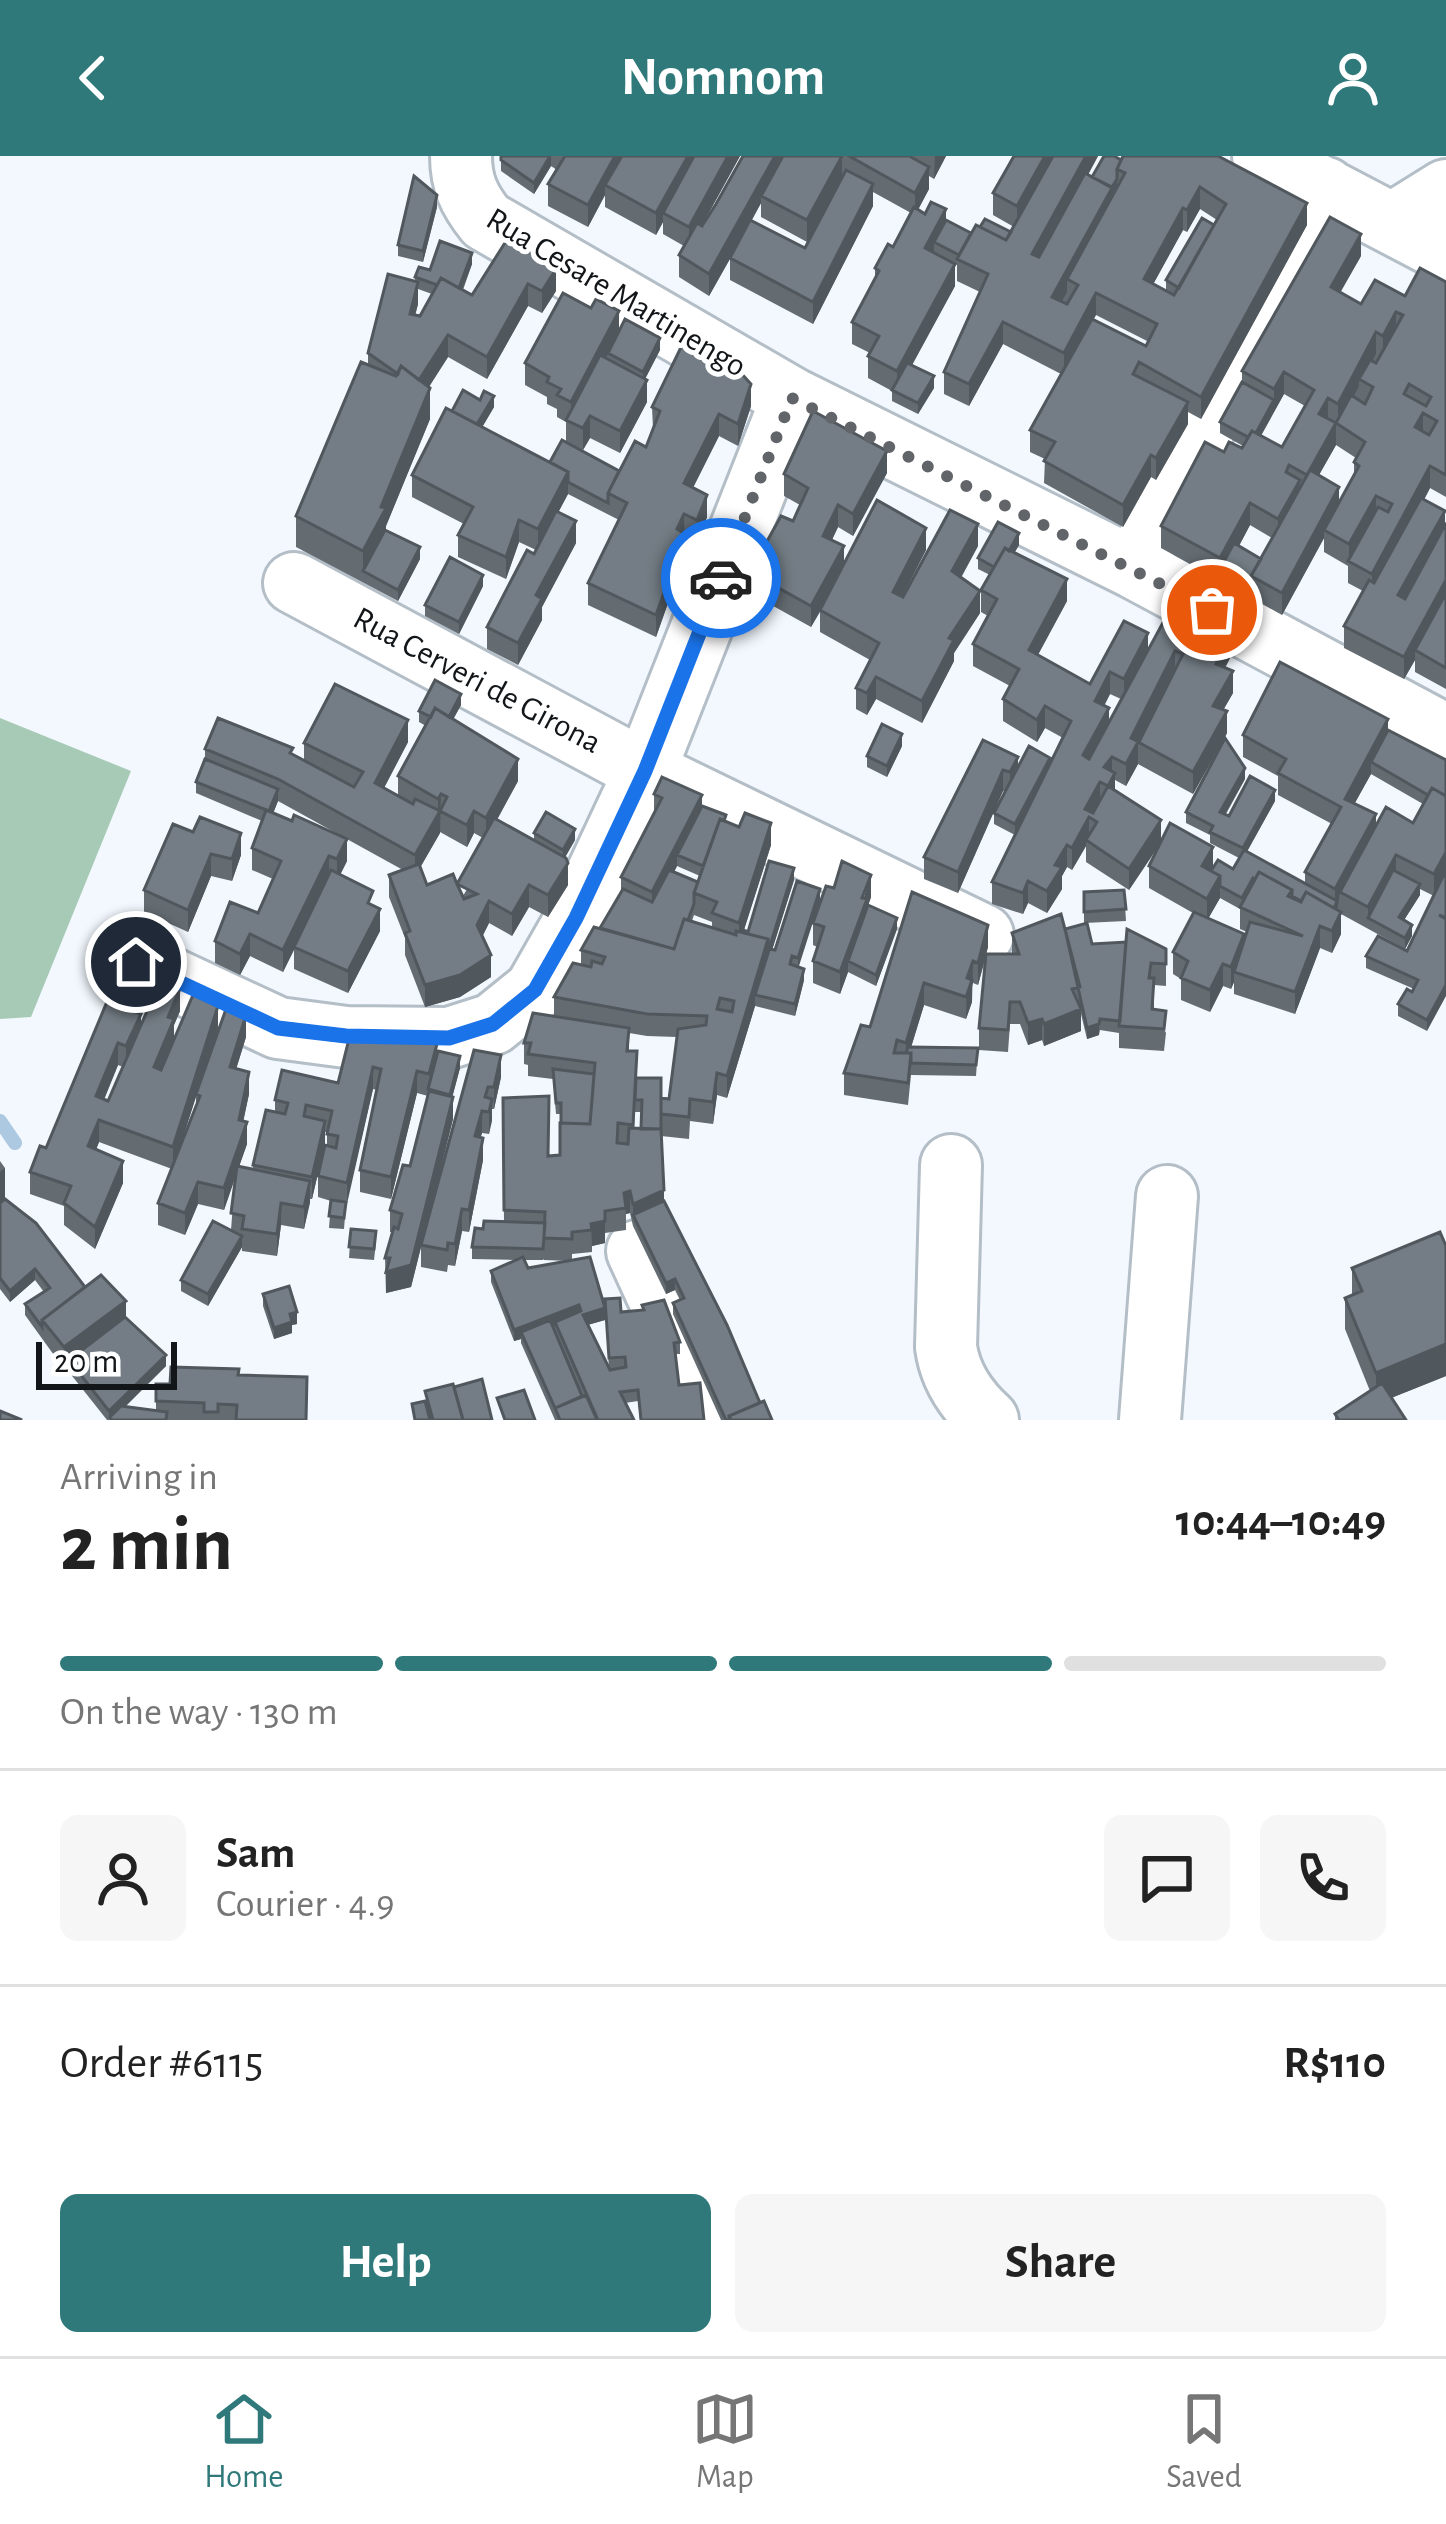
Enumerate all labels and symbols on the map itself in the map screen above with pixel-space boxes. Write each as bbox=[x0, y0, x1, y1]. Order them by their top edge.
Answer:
street label: Rua Cesare Martinengo bbox=[480, 202, 752, 384]
courier bbox=[661, 518, 781, 638]
pin bbox=[1161, 559, 1263, 661]
street label: Rua Cerveri de Girona bbox=[348, 602, 606, 760]
pin bbox=[85, 911, 187, 1013]
scale bar bbox=[36, 1336, 177, 1389]

